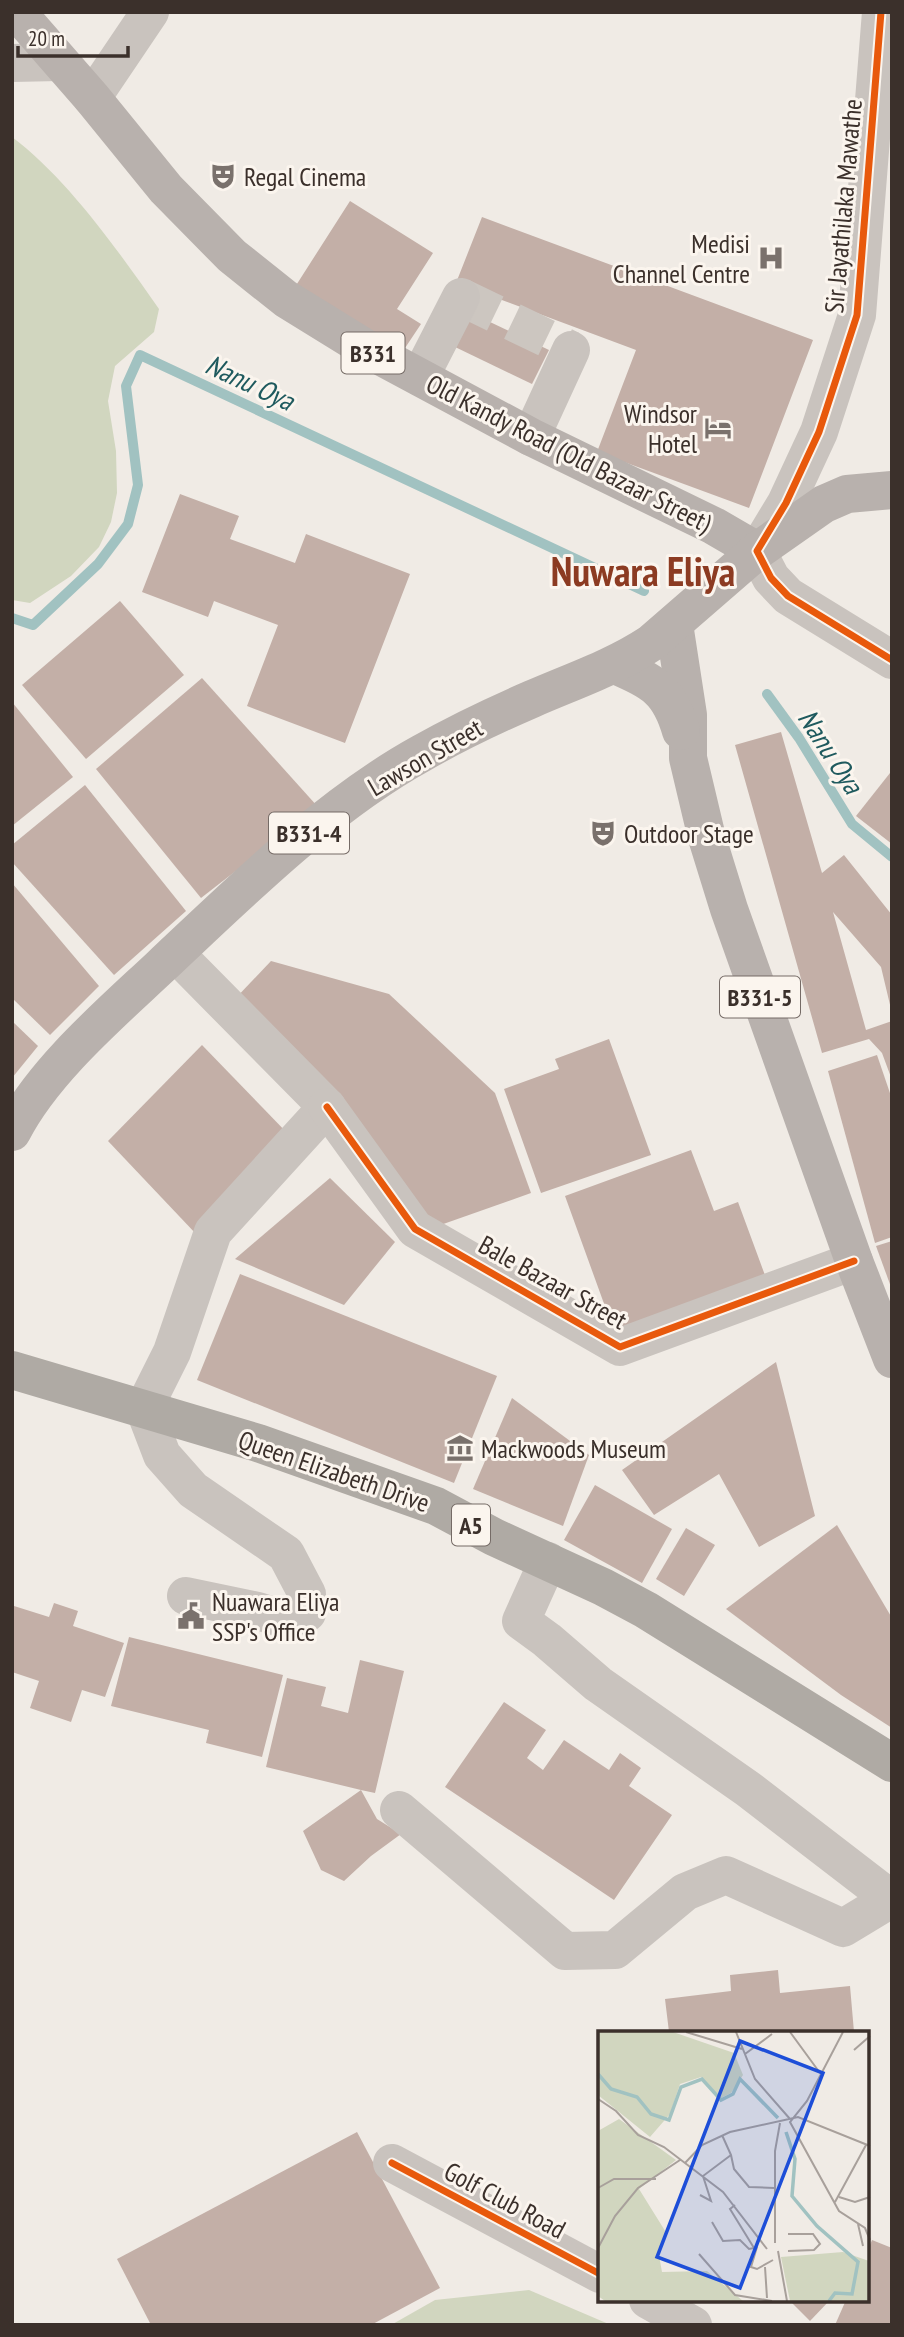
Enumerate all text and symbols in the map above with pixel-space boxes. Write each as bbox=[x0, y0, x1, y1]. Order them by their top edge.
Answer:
scale bar bbox=[18, 14, 128, 58]
text: 20 m bbox=[28, 25, 65, 52]
street label: Sir Jayathilaka Mawathe bbox=[817, 97, 869, 315]
place label: Regal Cinema bbox=[244, 160, 366, 193]
theatre icon: Regal Cinema bbox=[208, 161, 238, 191]
place label: Medisi Channel Centre bbox=[613, 227, 750, 290]
hospital icon: Medisi Channel Centre bbox=[756, 243, 786, 273]
road number: B331 bbox=[342, 332, 404, 374]
water label: Nanu Oya bbox=[200, 345, 302, 419]
street label: Old Kandy Road (Old Bazaar Street) bbox=[421, 367, 717, 539]
place label: Windsor Hotel bbox=[624, 397, 697, 460]
hotel icon: Windsor Hotel bbox=[703, 413, 733, 443]
district label: Nuwara Eliya bbox=[551, 545, 735, 597]
water label: Nanu Oya bbox=[790, 702, 873, 802]
street label: Lawson Street bbox=[362, 711, 488, 803]
road number: B331-4 bbox=[269, 812, 349, 854]
place label: Outdoor Stage bbox=[624, 817, 754, 850]
theatre icon: Outdoor Stage bbox=[588, 818, 618, 848]
road number: B331-5 bbox=[720, 976, 800, 1017]
street label: Bale Bazaar Street bbox=[473, 1228, 633, 1336]
street label: Queen Elizabeth Drive bbox=[234, 1423, 434, 1519]
place label: Mackwoods Museum bbox=[481, 1432, 666, 1465]
museum icon: Mackwoods Museum bbox=[445, 1433, 475, 1463]
road number: A5 bbox=[452, 1504, 490, 1546]
place label: Nuawara Eliya SSP's Office bbox=[212, 1585, 339, 1648]
public building icon: Nuawara Eliya SSP's Office bbox=[176, 1601, 206, 1631]
inset map bbox=[598, 2031, 869, 2302]
street label: Golf Club Road bbox=[439, 2154, 571, 2246]

